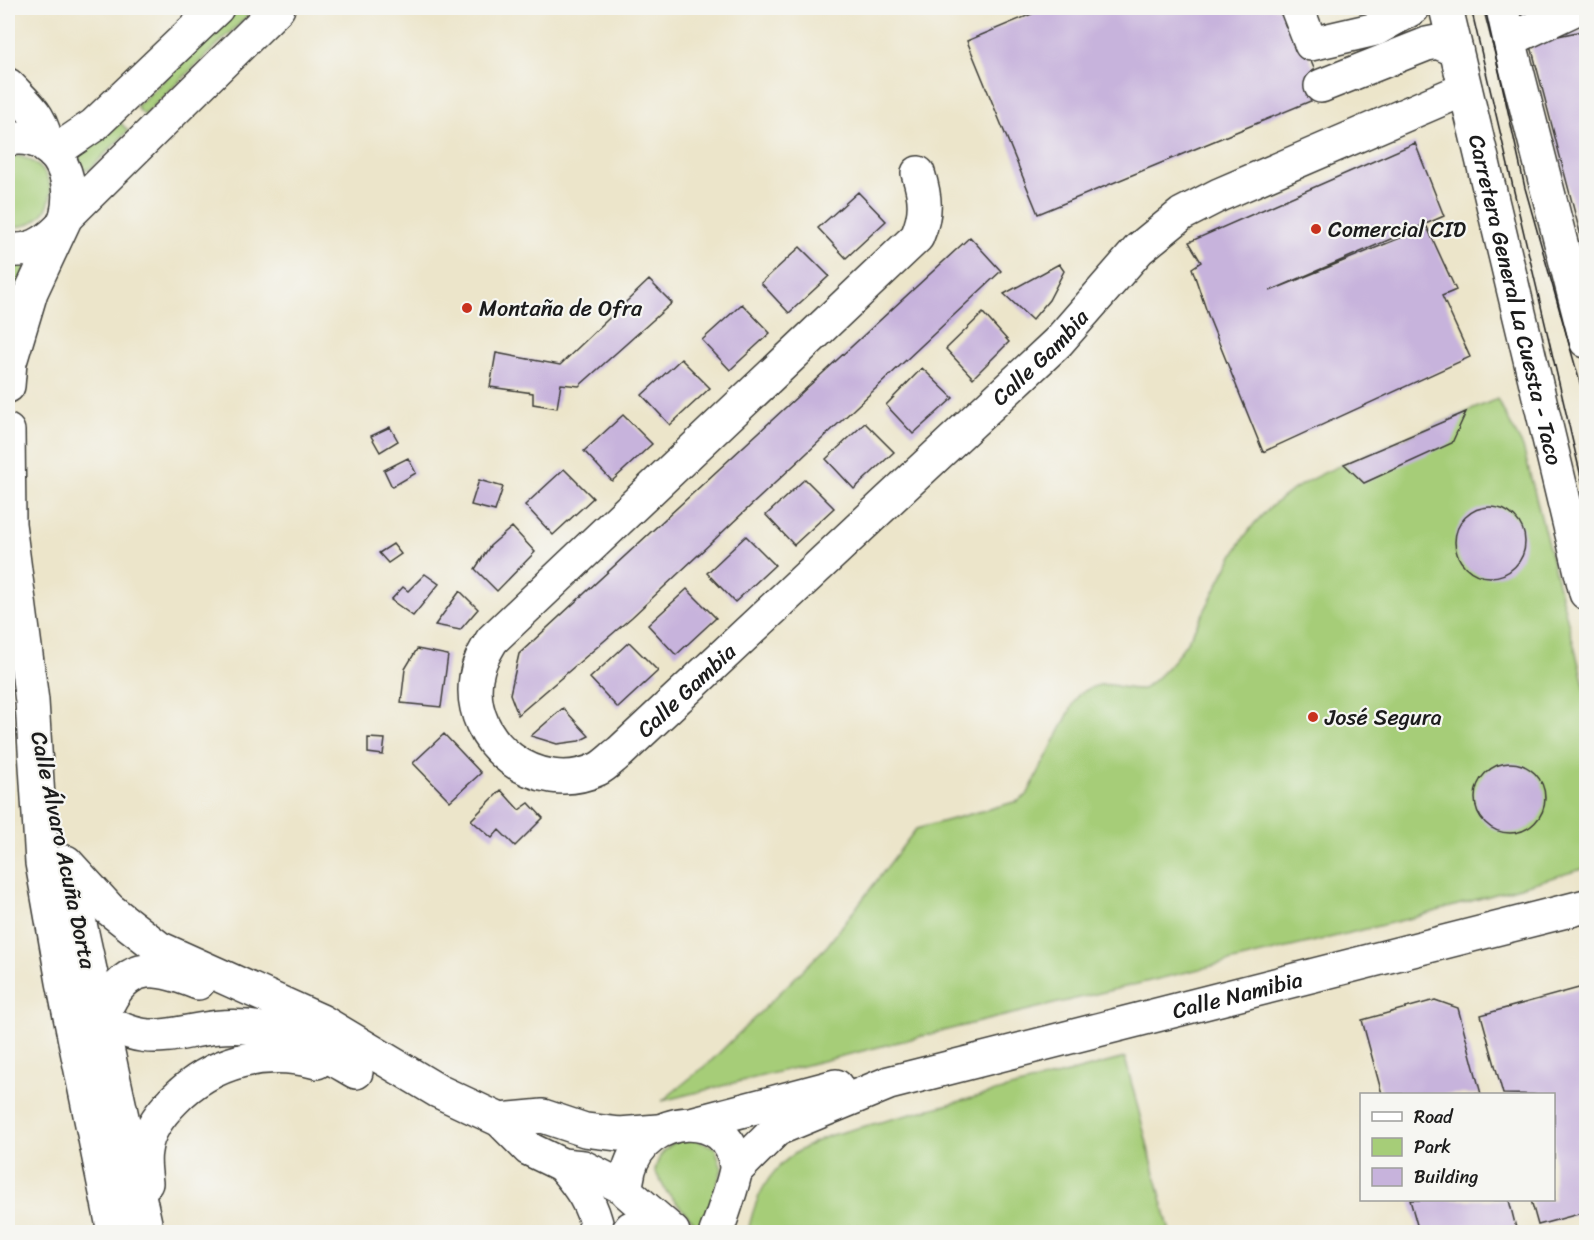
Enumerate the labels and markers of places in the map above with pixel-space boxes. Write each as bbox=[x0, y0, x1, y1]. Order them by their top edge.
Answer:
place label: Comercial CID bbox=[1328, 210, 1466, 249]
marker: Comercial CID bbox=[1309, 222, 1323, 236]
place label: Montaña de Ofra bbox=[479, 289, 643, 328]
marker: Montaña de Ofra bbox=[460, 301, 474, 315]
place label: José Segura bbox=[1324, 698, 1442, 737]
marker: José Segura bbox=[1306, 710, 1320, 724]

